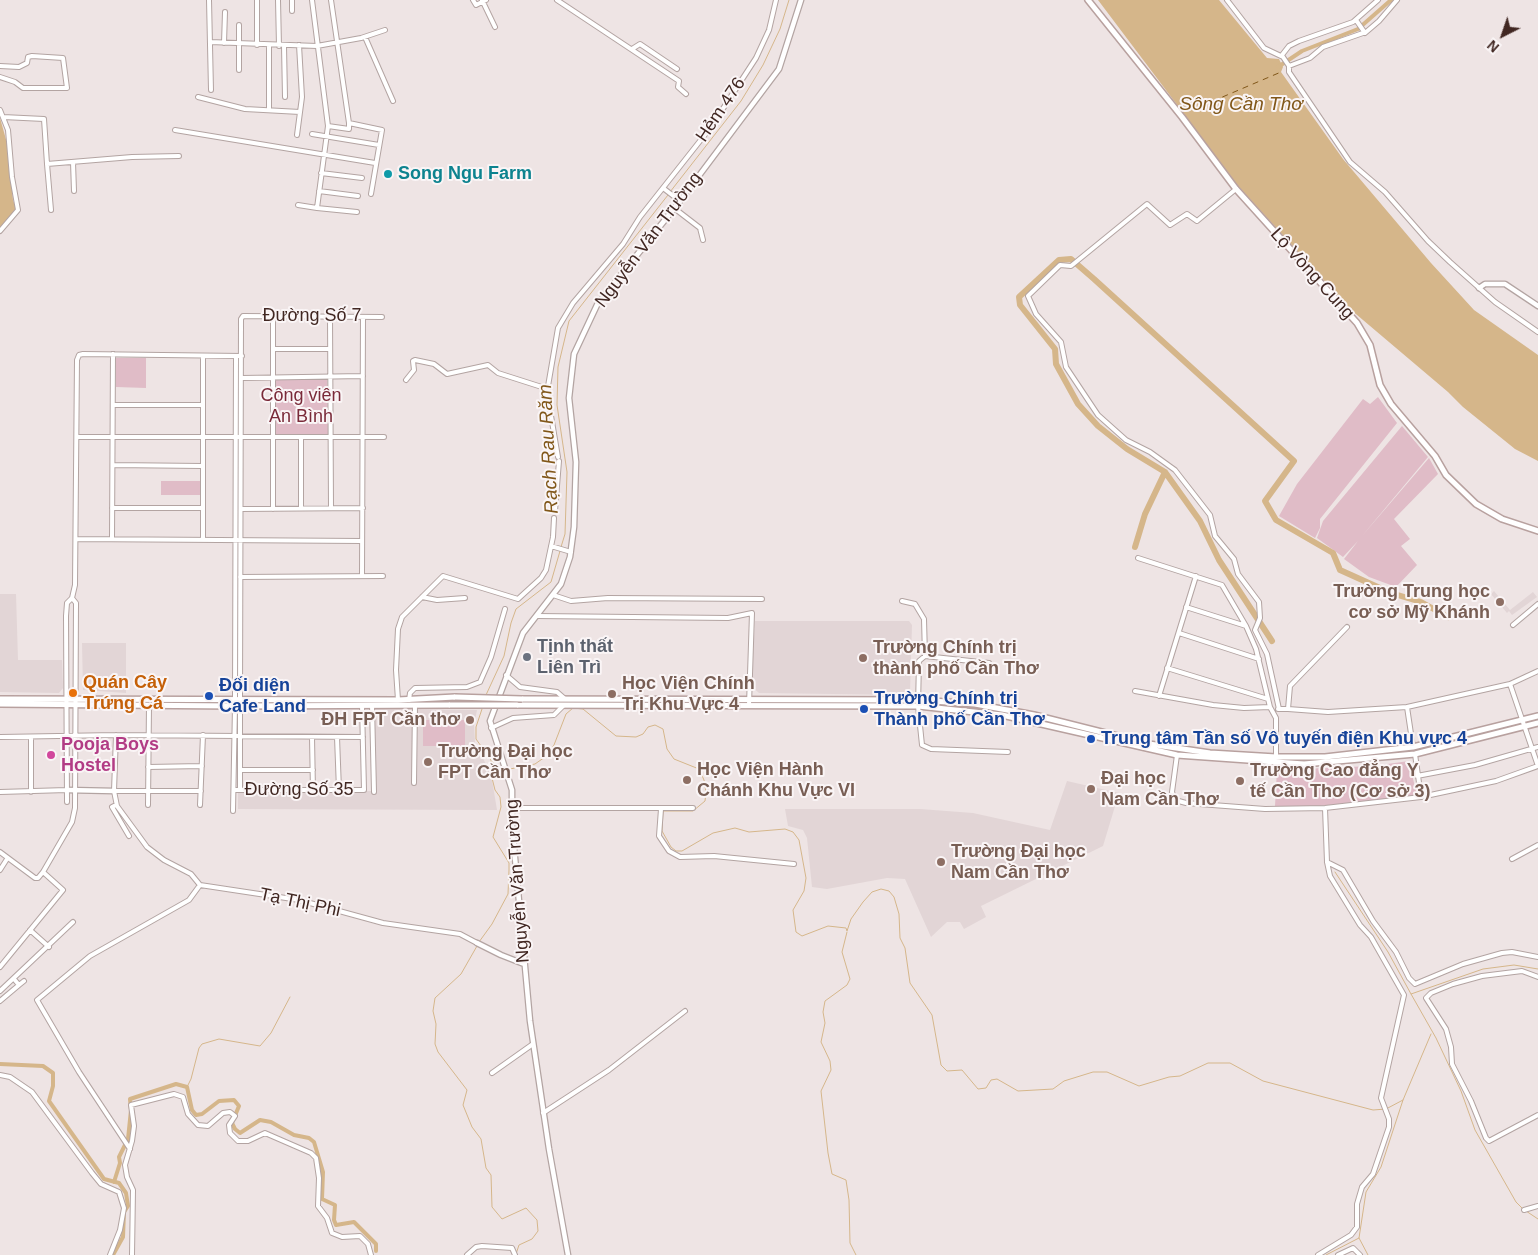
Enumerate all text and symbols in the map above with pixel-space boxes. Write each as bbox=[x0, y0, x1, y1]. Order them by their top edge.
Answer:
north arrow bbox=[1478, 10, 1528, 60]
text: N bbox=[1484, 37, 1502, 56]
street label: Hẻm 476 bbox=[692, 74, 750, 146]
water label: Sông Cần Thơ bbox=[1179, 94, 1303, 116]
place label: Song Ngu Farm bbox=[398, 163, 532, 185]
marker: Song Ngu Farm bbox=[382, 168, 394, 180]
street label: Nguyễn Văn Trường bbox=[591, 168, 707, 312]
street label: Lộ Vòng Cung bbox=[1265, 224, 1359, 324]
street label: Đường Số 7 bbox=[263, 305, 361, 327]
water label: Rạch Rau Răm bbox=[534, 384, 564, 514]
park label: Công viên An Bình bbox=[260, 385, 342, 428]
place label: Trường Trung học cơ sở Mỹ Khánh bbox=[1333, 581, 1490, 624]
marker: Trường Trung học cơ sở Mỹ Khánh bbox=[1494, 596, 1506, 608]
place label: Tịnh thất Liên Trì bbox=[537, 636, 613, 679]
place label: Trường Chính trị thành phố Cần Thơ bbox=[873, 637, 1039, 680]
marker: Tịnh thất Liên Trì bbox=[521, 651, 533, 663]
marker: Trường Chính trị thành phố Cần Thơ bbox=[857, 652, 869, 664]
place label: Quán Cây Trứng Cá bbox=[83, 672, 167, 714]
place label: Học Viện Chính Trị Khu Vực 4 bbox=[622, 673, 755, 716]
place label: Đối diện Cafe Land bbox=[219, 675, 306, 718]
marker: Quán Cây Trứng Cá bbox=[67, 687, 79, 699]
marker: Học Viện Chính Trị Khu Vực 4 bbox=[606, 688, 618, 700]
place label: Trường Chính trị Thành phố Cần Thơ bbox=[874, 688, 1045, 731]
marker: Đối diện Cafe Land bbox=[203, 690, 215, 702]
marker: Trường Chính trị Thành phố Cần Thơ bbox=[858, 703, 870, 715]
place label: ĐH FPT Cần thơ bbox=[321, 709, 460, 731]
marker: ĐH FPT Cần thơ bbox=[464, 714, 476, 726]
place label: Trung tâm Tần số Vô tuyến điện Khu vực 4 bbox=[1101, 728, 1467, 750]
marker: Trung tâm Tần số Vô tuyến điện Khu vực 4 bbox=[1085, 733, 1097, 745]
place label: Pooja Boys Hostel bbox=[61, 734, 159, 776]
place label: Trường Đại học FPT Cần Thơ bbox=[438, 741, 573, 784]
marker: Pooja Boys Hostel bbox=[45, 749, 57, 761]
marker: Trường Đại học FPT Cần Thơ bbox=[422, 756, 434, 768]
place label: Học Viện Hành Chánh Khu Vực VI bbox=[697, 759, 855, 802]
place label: Trường Cao đẳng Y tế Cần Thơ (Cơ sở 3) bbox=[1250, 760, 1430, 802]
place label: Đại học Nam Cần Thơ bbox=[1101, 768, 1219, 811]
marker: Học Viện Hành Chánh Khu Vực VI bbox=[681, 774, 693, 786]
marker: Trường Cao đẳng Y tế Cần Thơ (Cơ sở 3) bbox=[1234, 775, 1246, 787]
street label: Đường Số 35 bbox=[245, 779, 353, 801]
marker: Đại học Nam Cần Thơ bbox=[1085, 783, 1097, 795]
street label: Nguyễn Văn Trường bbox=[501, 798, 535, 964]
place label: Trường Đại học Nam Cần Thơ bbox=[951, 841, 1086, 884]
marker: Trường Đại học Nam Cần Thơ bbox=[935, 856, 947, 868]
street label: Tạ Thị Phi bbox=[258, 884, 342, 922]

